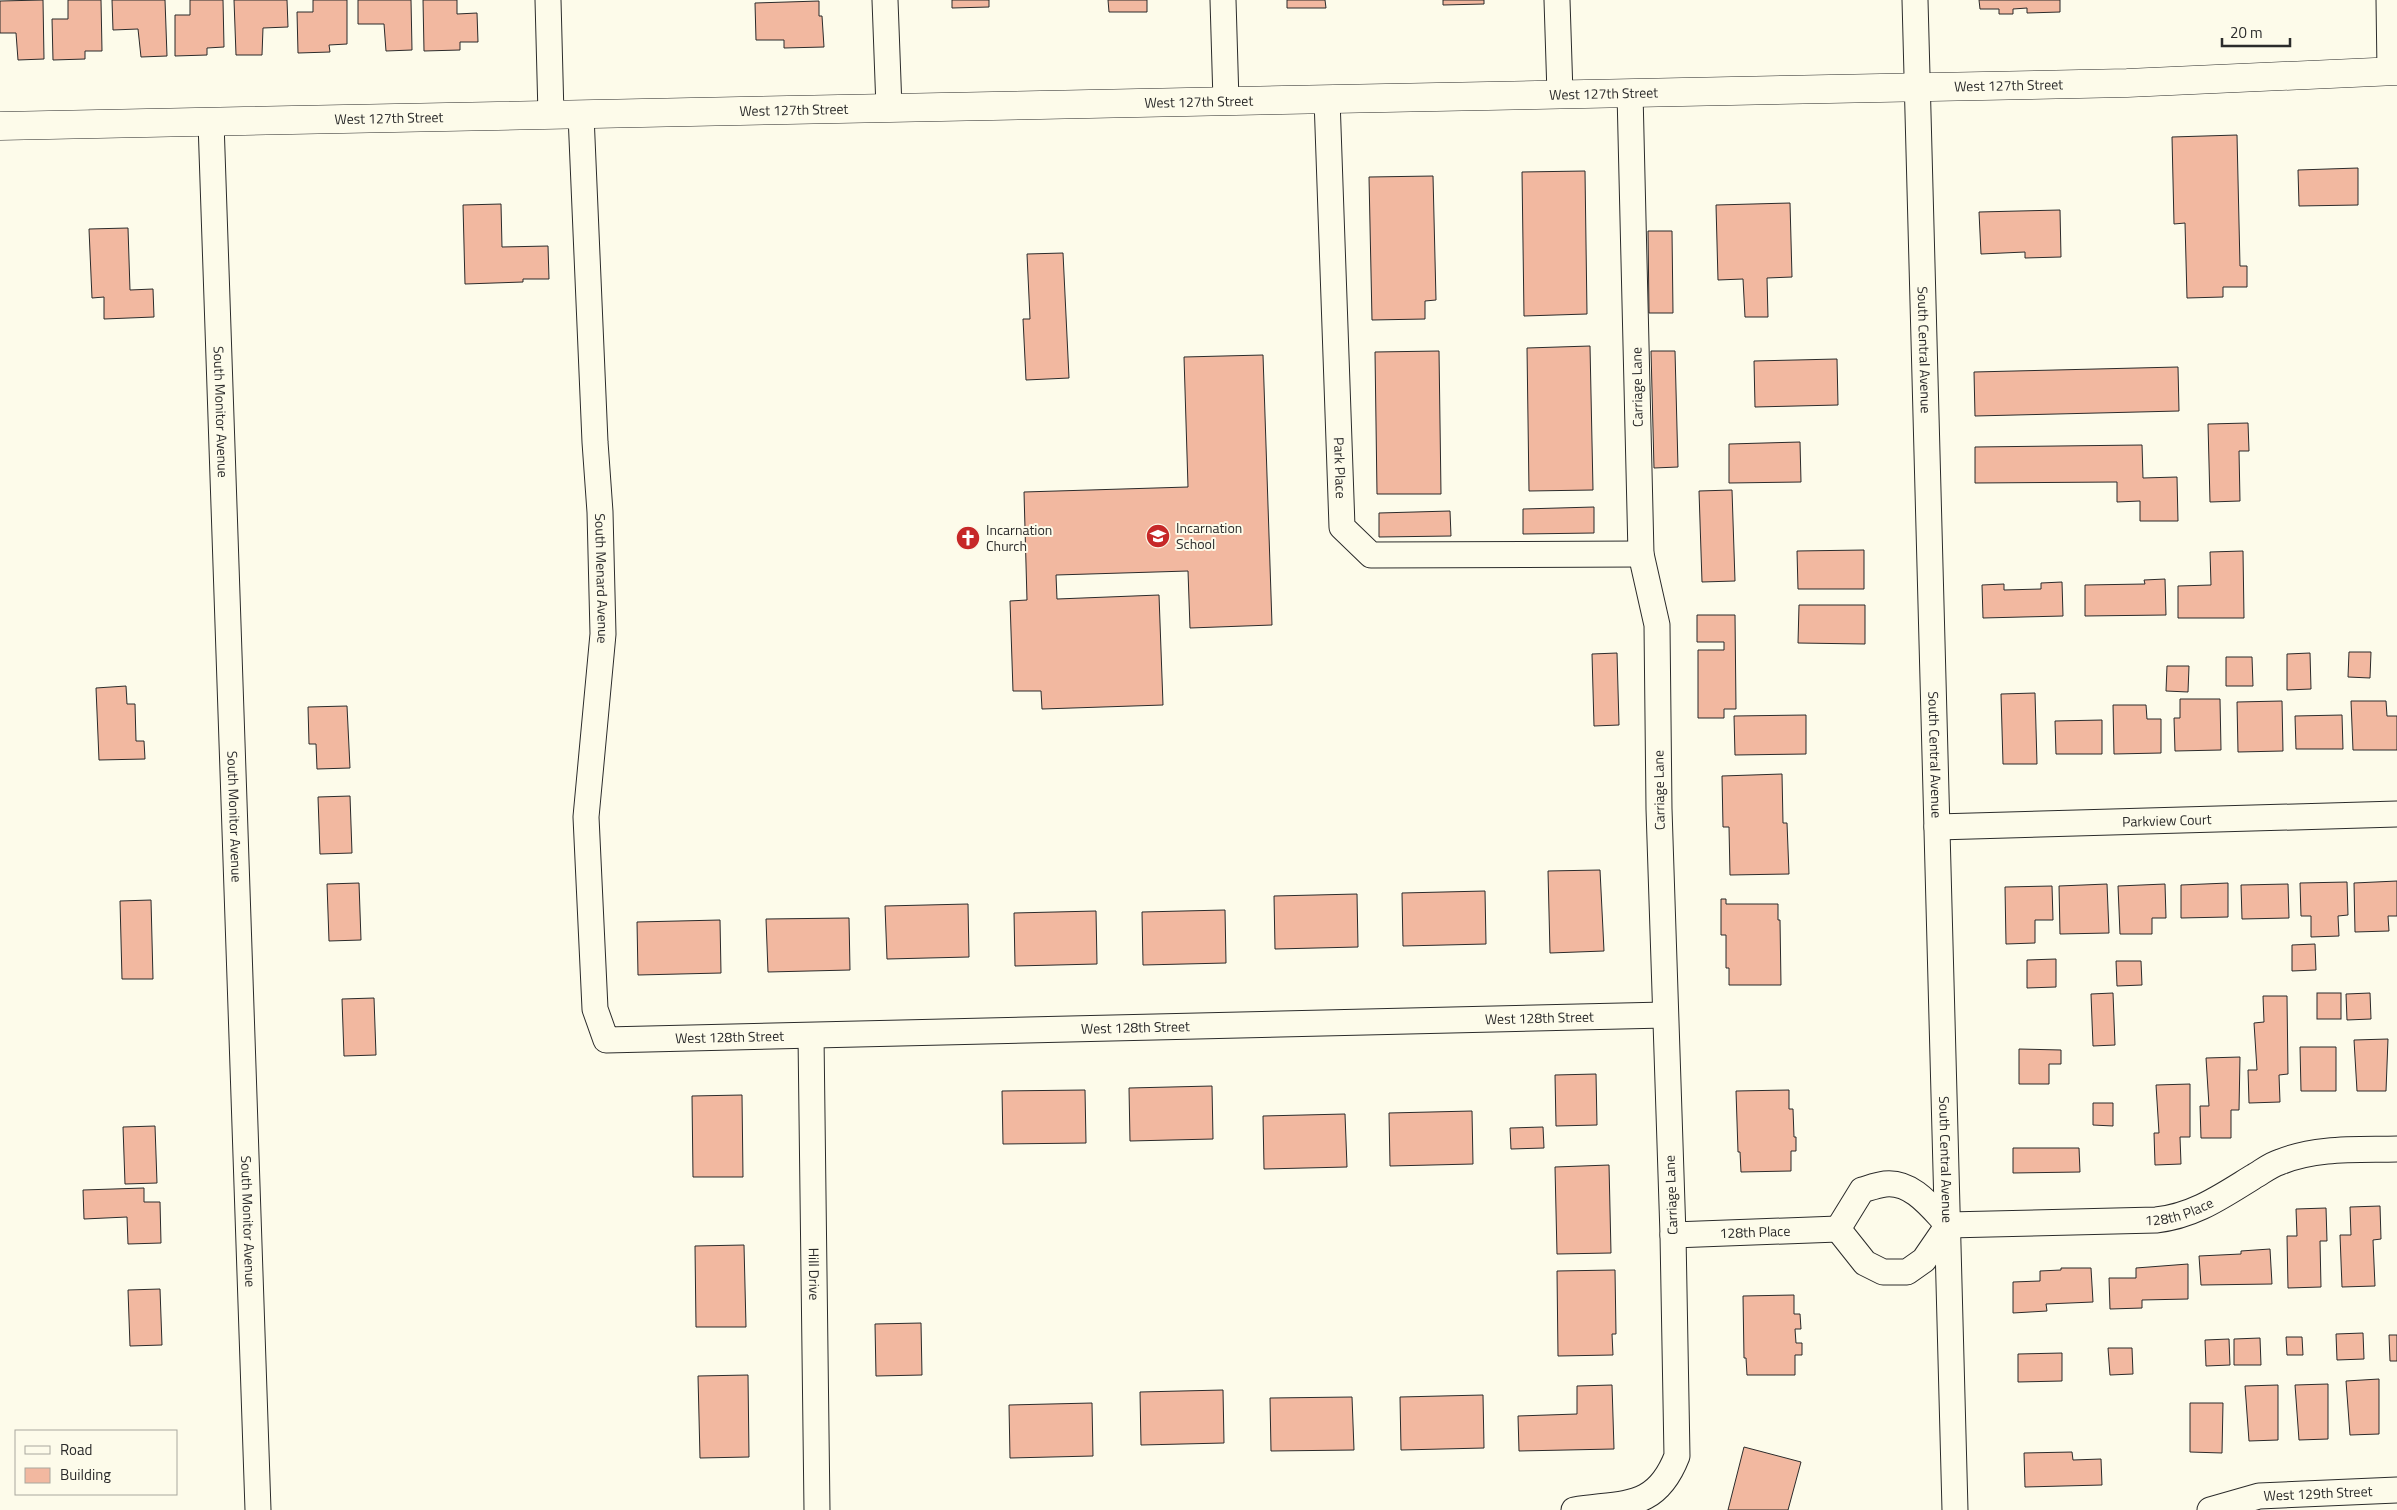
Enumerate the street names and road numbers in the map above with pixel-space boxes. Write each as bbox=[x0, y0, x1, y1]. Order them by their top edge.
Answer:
street label: West 127th Street bbox=[1954, 73, 2063, 96]
street label: West 127th Street bbox=[1549, 81, 1658, 105]
street label: West 127th Street bbox=[1144, 90, 1254, 113]
street label: West 127th Street bbox=[739, 98, 849, 121]
street label: West 127th Street bbox=[334, 106, 444, 129]
street label: South Central Avenue bbox=[1913, 286, 1937, 414]
street label: South Monitor Avenue bbox=[209, 346, 234, 478]
street label: Carriage Lane bbox=[1625, 347, 1648, 427]
street label: Park Place bbox=[1329, 437, 1352, 499]
street label: South Menard Avenue bbox=[590, 513, 614, 645]
street label: South Central Avenue bbox=[1923, 691, 1948, 818]
street label: South Monitor Avenue bbox=[222, 750, 248, 883]
street label: Carriage Lane bbox=[1647, 750, 1670, 830]
street label: Parkview Court bbox=[2122, 808, 2212, 832]
street label: West 128th Street bbox=[1485, 1006, 1594, 1029]
street label: West 128th Street bbox=[1081, 1015, 1190, 1039]
street label: West 128th Street bbox=[675, 1025, 784, 1048]
street label: South Central Avenue bbox=[1934, 1096, 1958, 1223]
street label: South Monitor Avenue bbox=[236, 1155, 261, 1288]
street label: Carriage Lane bbox=[1659, 1155, 1682, 1235]
street label: 128th Place bbox=[2145, 1192, 2217, 1230]
street label: 128th Place bbox=[1719, 1220, 1791, 1243]
street label: Hill Drive bbox=[804, 1247, 825, 1300]
street label: West 129th Street bbox=[2263, 1480, 2373, 1506]

